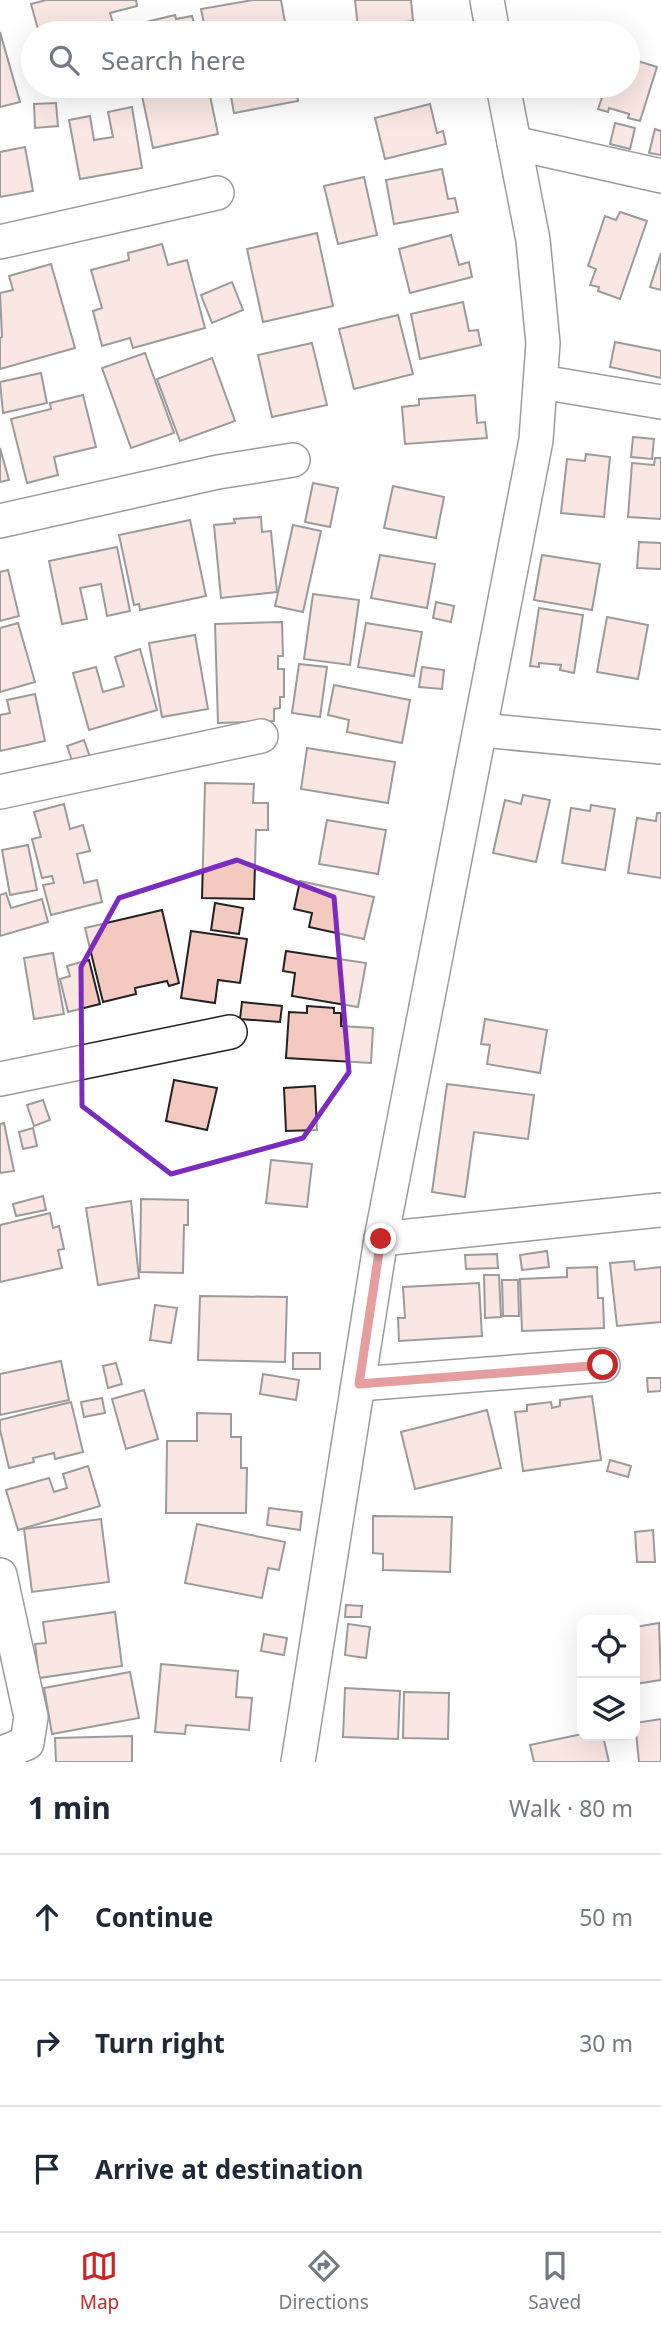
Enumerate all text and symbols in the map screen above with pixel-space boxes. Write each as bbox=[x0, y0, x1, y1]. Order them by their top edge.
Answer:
search box bbox=[21, 21, 640, 98]
icon: search bbox=[45, 41, 83, 79]
text: Search here bbox=[101, 42, 246, 78]
route end bbox=[365, 1223, 396, 1254]
route start bbox=[587, 1349, 618, 1380]
map controls bbox=[577, 1615, 640, 1741]
button: locate bbox=[577, 1615, 640, 1678]
button: layers bbox=[577, 1678, 640, 1741]
text: 1 min bbox=[28, 1787, 111, 1828]
text: Walk · 80 m bbox=[509, 1792, 633, 1824]
icon: ahead bbox=[28, 1898, 66, 1936]
text: Continue bbox=[95, 1899, 213, 1935]
text: 50 m bbox=[579, 1901, 633, 1933]
icon: right bbox=[28, 2024, 66, 2062]
text: Turn right bbox=[95, 2025, 225, 2061]
text: 30 m bbox=[579, 2027, 633, 2059]
icon: arrive bbox=[28, 2150, 66, 2188]
text: Arrive at destination bbox=[95, 2151, 364, 2187]
tab: Map bbox=[80, 2247, 119, 2315]
tab: Directions bbox=[279, 2247, 369, 2315]
tab: Saved bbox=[528, 2247, 581, 2315]

